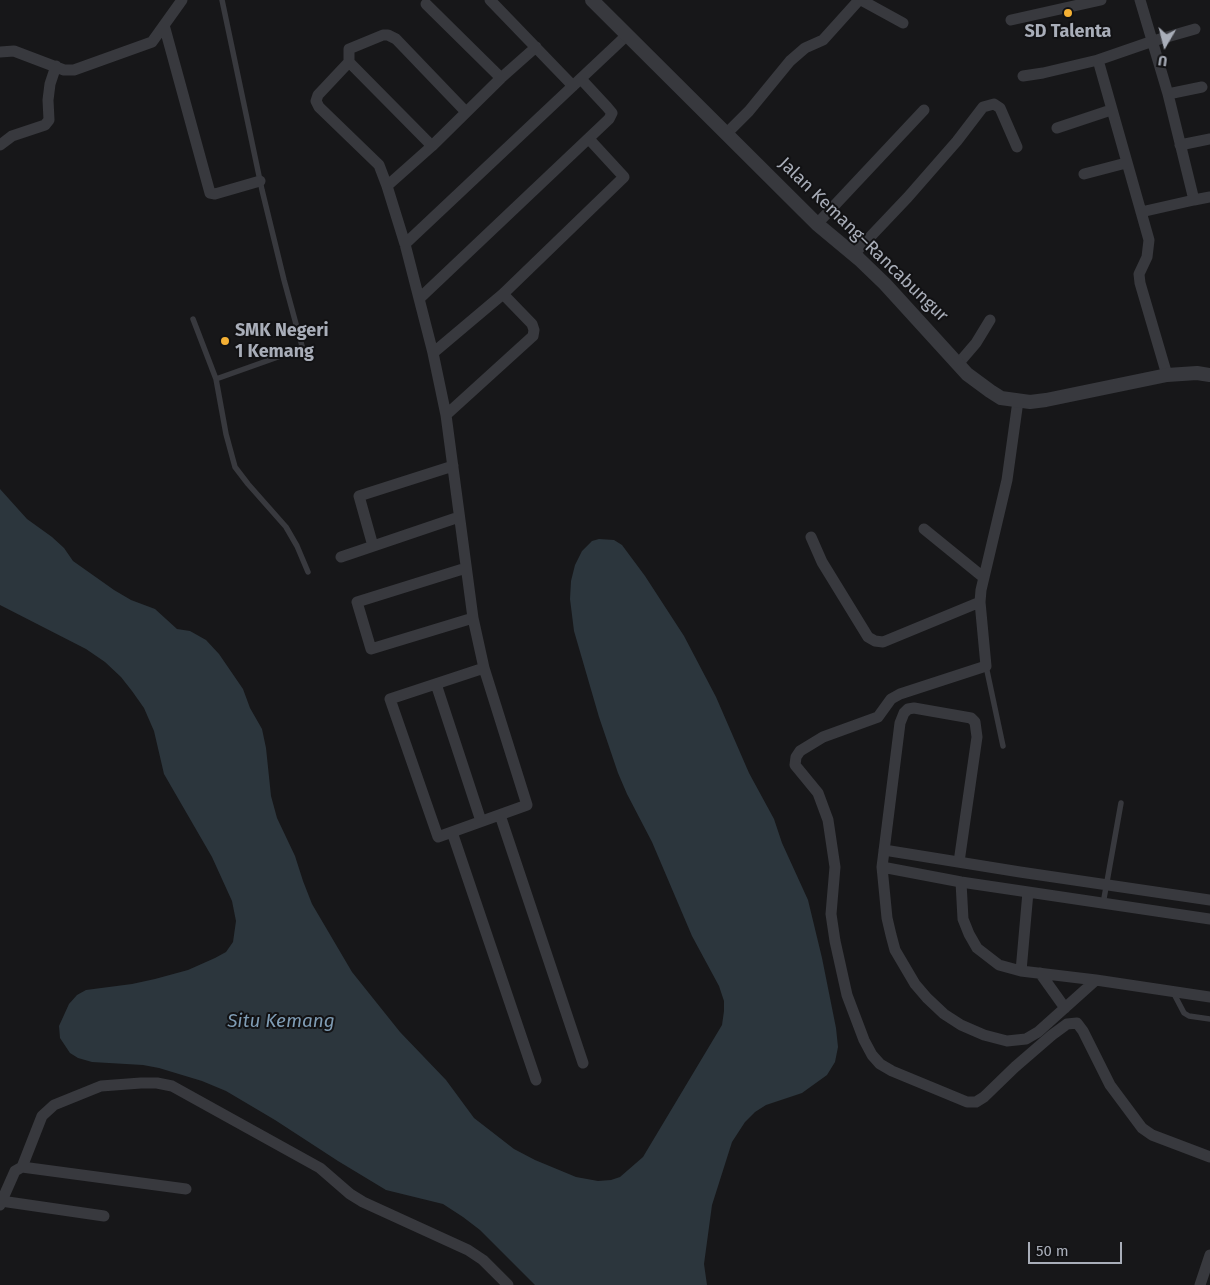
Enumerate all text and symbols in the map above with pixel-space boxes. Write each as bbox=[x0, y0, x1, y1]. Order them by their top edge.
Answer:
marker: SD Talenta bbox=[1062, 7, 1074, 19]
north arrow bbox=[1140, 20, 1190, 70]
place label: SD Talenta bbox=[1025, 21, 1111, 43]
text: U bbox=[1157, 51, 1169, 69]
street label: Jalan Kemang–Rancabungur bbox=[774, 153, 952, 327]
place label: SMK Negeri 1 Kemang bbox=[235, 320, 329, 362]
marker: SMK Negeri 1 Kemang bbox=[219, 335, 231, 347]
water label: Situ Kemang bbox=[227, 1011, 335, 1033]
scale bar bbox=[1030, 1232, 1124, 1264]
text: 50 m bbox=[1036, 1242, 1069, 1260]

